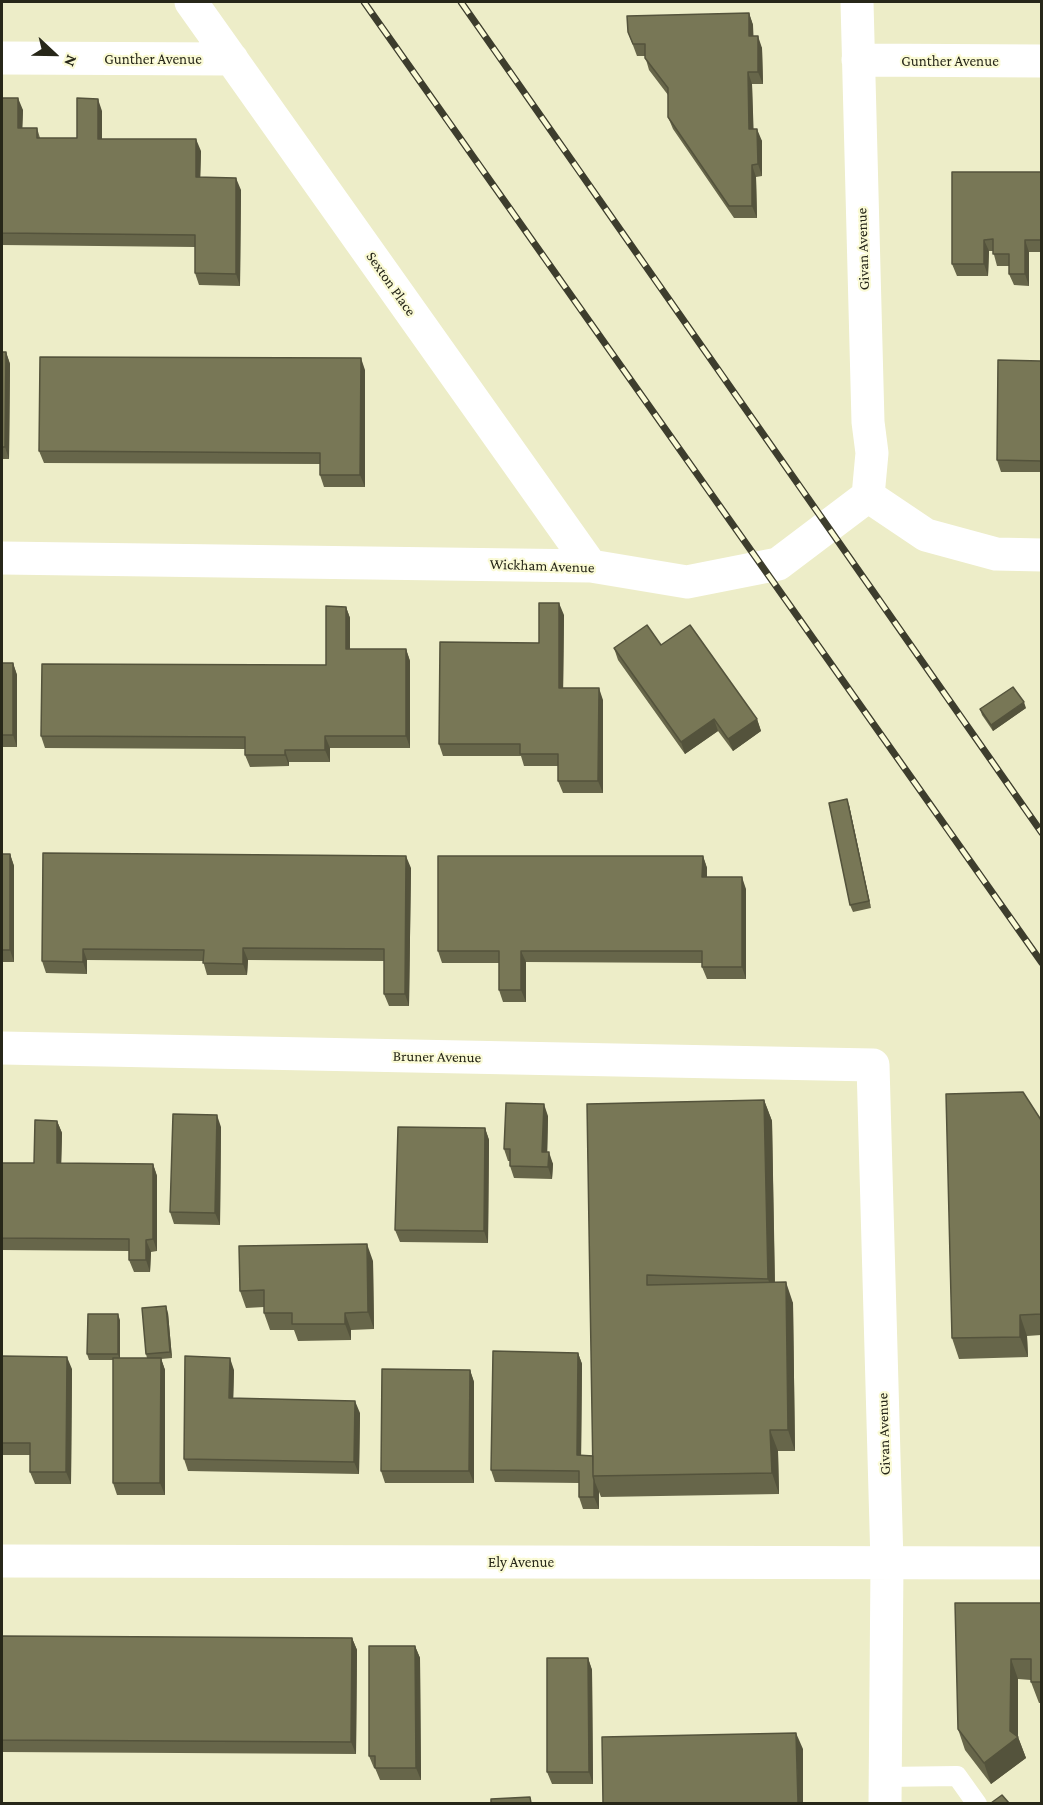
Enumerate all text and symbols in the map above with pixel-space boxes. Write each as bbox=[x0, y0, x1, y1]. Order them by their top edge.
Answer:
north arrow bbox=[24, 24, 84, 84]
street label: Gunther Avenue bbox=[104, 50, 202, 68]
street label: Gunther Avenue bbox=[901, 52, 999, 70]
text: N bbox=[61, 53, 81, 69]
street label: Givan Avenue bbox=[853, 208, 873, 290]
street label: Sexton Place bbox=[362, 248, 420, 320]
street label: Wickham Avenue bbox=[489, 555, 595, 577]
street label: Bruner Avenue bbox=[393, 1047, 481, 1067]
street label: Givan Avenue bbox=[874, 1393, 894, 1475]
street label: Ely Avenue bbox=[488, 1553, 554, 1571]

